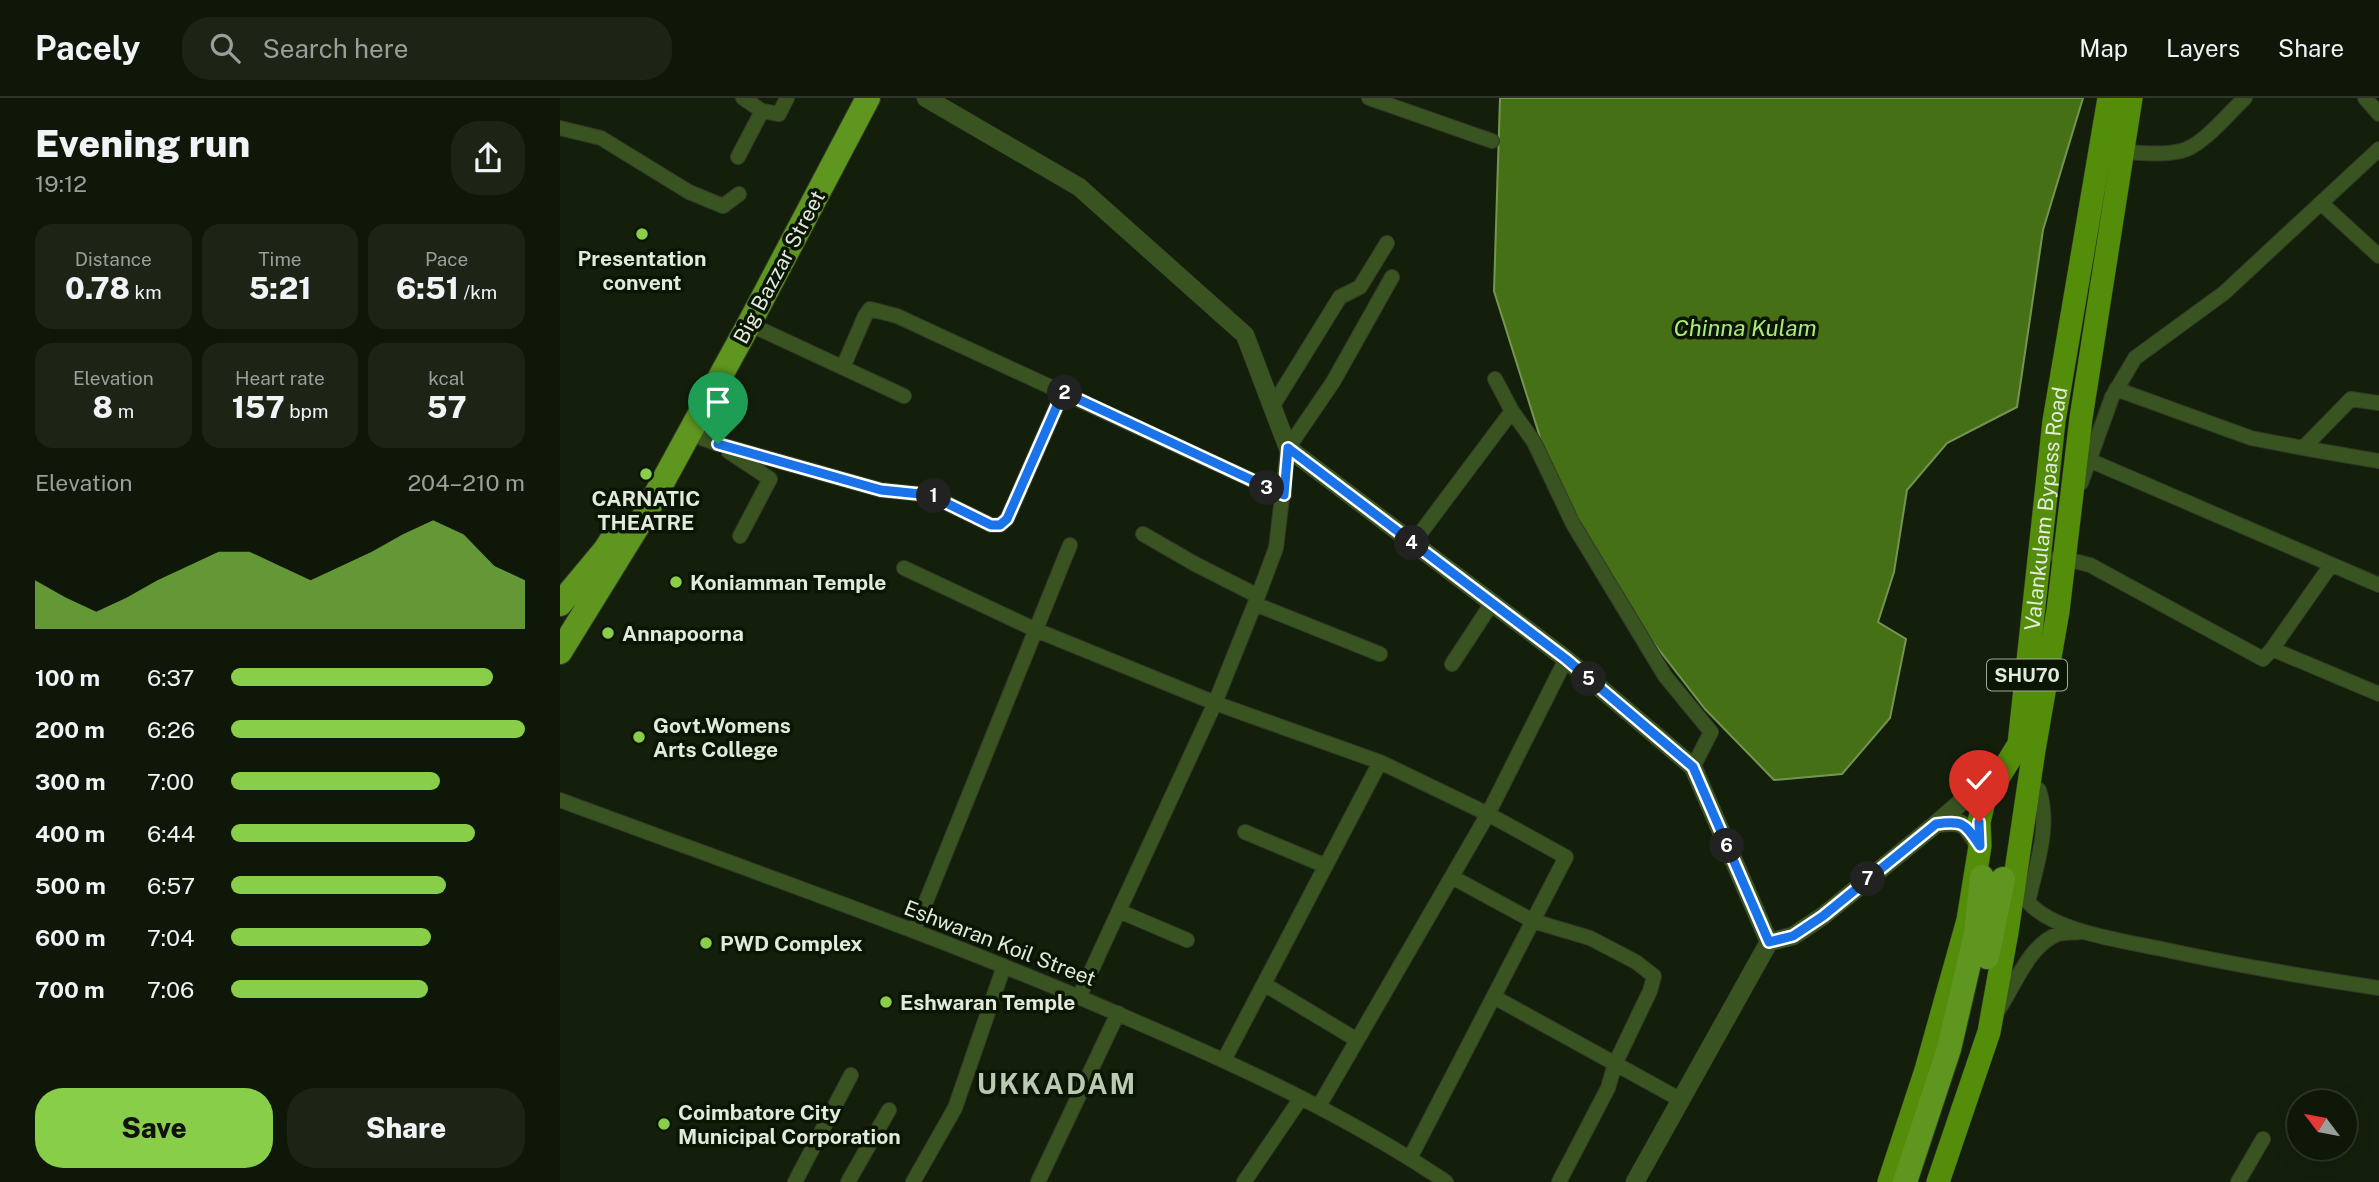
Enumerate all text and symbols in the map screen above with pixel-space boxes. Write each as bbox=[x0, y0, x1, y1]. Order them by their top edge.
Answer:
search box bbox=[182, 17, 672, 80]
text: Pacely bbox=[35, 29, 140, 67]
icon: search bbox=[206, 29, 244, 67]
text: Search here bbox=[262, 33, 408, 64]
text: Map bbox=[2079, 34, 2128, 62]
text: Layers bbox=[2166, 34, 2240, 62]
text: Share bbox=[2278, 34, 2344, 62]
text: Evening run bbox=[35, 121, 250, 166]
button: share bbox=[451, 121, 525, 195]
text: 19:12 bbox=[35, 170, 87, 197]
street label: Big Bazzar Street bbox=[728, 186, 830, 348]
marker: Presentation convent bbox=[634, 226, 650, 242]
place label: Presentation convent bbox=[578, 246, 706, 295]
text: Distance bbox=[75, 248, 152, 270]
text: Time bbox=[258, 248, 302, 270]
text: Pace bbox=[425, 248, 468, 270]
text: 0.78 bbox=[65, 270, 130, 306]
text: 5:21 bbox=[249, 270, 311, 306]
text: 6:51 bbox=[396, 270, 459, 306]
text: km bbox=[130, 281, 162, 303]
text: /km bbox=[459, 281, 497, 303]
water label: Chinna Kulam bbox=[1673, 314, 1817, 341]
text: Elevation bbox=[73, 367, 154, 389]
text: Heart rate bbox=[235, 367, 325, 389]
text: kcal bbox=[428, 367, 465, 389]
pin bbox=[688, 372, 748, 444]
pin: 2 bbox=[1048, 376, 1082, 410]
text: 2 bbox=[1058, 381, 1071, 403]
icon: arrive bbox=[699, 383, 737, 421]
street label: Valankulam Bypass Road bbox=[2019, 385, 2072, 632]
text: 8 bbox=[93, 389, 113, 425]
text: 157 bbox=[232, 389, 285, 425]
text: 57 bbox=[427, 389, 467, 425]
text: m bbox=[113, 400, 134, 422]
text: bpm bbox=[285, 400, 328, 422]
marker: CARNATIC THEATRE bbox=[638, 466, 654, 482]
text: Elevation bbox=[35, 469, 133, 496]
text: 204–210 m bbox=[407, 469, 525, 496]
pin: 3 bbox=[1250, 470, 1284, 506]
text: 3 bbox=[1260, 476, 1273, 498]
pin: 1 bbox=[916, 478, 952, 514]
text: 1 bbox=[929, 484, 938, 506]
place label: CARNATIC THEATRE bbox=[592, 486, 700, 535]
pin: 4 bbox=[1394, 526, 1430, 560]
text: 4 bbox=[1405, 531, 1418, 553]
place label: Koniamman Temple bbox=[690, 570, 886, 595]
marker: Koniamman Temple bbox=[668, 574, 684, 590]
place label: Annapoorna bbox=[622, 621, 744, 646]
marker: Annapoorna bbox=[600, 625, 616, 641]
road number: SHU70 bbox=[1987, 660, 2067, 690]
pin: 5 bbox=[1572, 662, 1606, 696]
text: 100 m bbox=[35, 664, 100, 691]
text: 6:37 bbox=[147, 664, 194, 691]
text: 5 bbox=[1582, 667, 1595, 689]
place label: Govt.Womens Arts College bbox=[653, 713, 791, 762]
text: 200 m bbox=[35, 716, 105, 743]
text: 6:26 bbox=[147, 716, 195, 743]
marker: Govt.Womens Arts College bbox=[631, 729, 647, 745]
pin bbox=[1949, 750, 2009, 822]
icon: check bbox=[1960, 761, 1998, 799]
text: 300 m bbox=[35, 768, 106, 795]
text: 7:00 bbox=[147, 768, 194, 795]
text: 400 m bbox=[35, 820, 105, 847]
text: 6:44 bbox=[147, 820, 195, 847]
pin: 6 bbox=[1710, 828, 1744, 864]
text: 6 bbox=[1720, 834, 1733, 856]
pin: 7 bbox=[1850, 862, 1886, 896]
text: 7 bbox=[1862, 867, 1873, 889]
text: 500 m bbox=[35, 872, 106, 899]
text: 6:57 bbox=[147, 872, 195, 899]
street label: Eshwaran Koil Street bbox=[901, 895, 1099, 991]
text: 600 m bbox=[35, 924, 105, 951]
text: 7:04 bbox=[147, 924, 195, 951]
place label: PWD Complex bbox=[720, 931, 863, 956]
marker: PWD Complex bbox=[698, 935, 714, 951]
text: 700 m bbox=[35, 976, 105, 1003]
text: 7:06 bbox=[147, 976, 194, 1003]
place label: Eshwaran Temple bbox=[900, 990, 1075, 1015]
marker: Eshwaran Temple bbox=[878, 994, 894, 1010]
district label: UKKADAM bbox=[977, 1067, 1137, 1100]
button: Save bbox=[35, 1088, 273, 1168]
button: Share bbox=[287, 1088, 525, 1168]
north arrow bbox=[2287, 1090, 2357, 1160]
map controls bbox=[2287, 1090, 2357, 1160]
place label: Coimbatore City Municipal Corporation bbox=[678, 1100, 901, 1149]
marker: Coimbatore City Municipal Corporation bbox=[656, 1116, 672, 1132]

